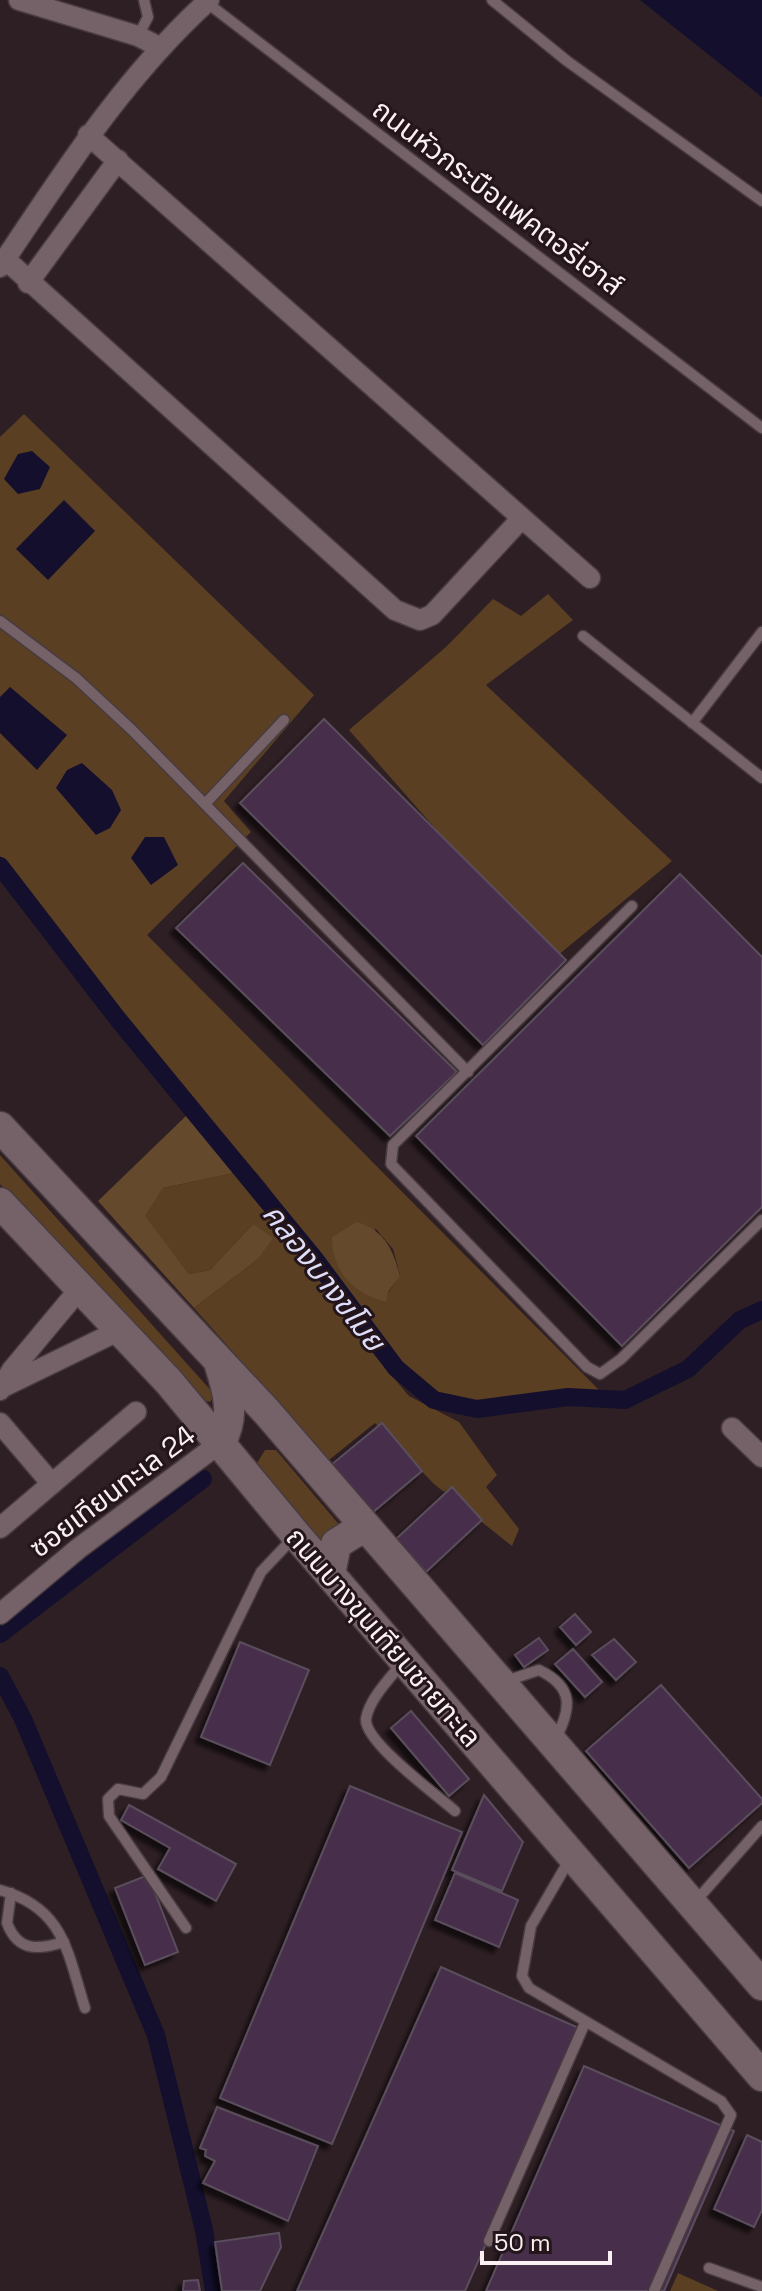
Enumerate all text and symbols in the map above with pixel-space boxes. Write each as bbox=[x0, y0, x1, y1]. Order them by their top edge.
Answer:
street label: ถนนหัวกระบือแฟคตอรี่เฮาส์ bbox=[366, 90, 631, 303]
water label: คลองบางขโมย bbox=[254, 1195, 395, 1361]
street label: ซอยเทียนทะเล 24 bbox=[22, 1417, 202, 1565]
street label: ถนนบางขุนเทียนชายทะเล bbox=[279, 1520, 489, 1754]
scale bar bbox=[482, 2215, 610, 2265]
text: 50 m bbox=[494, 2227, 551, 2258]

